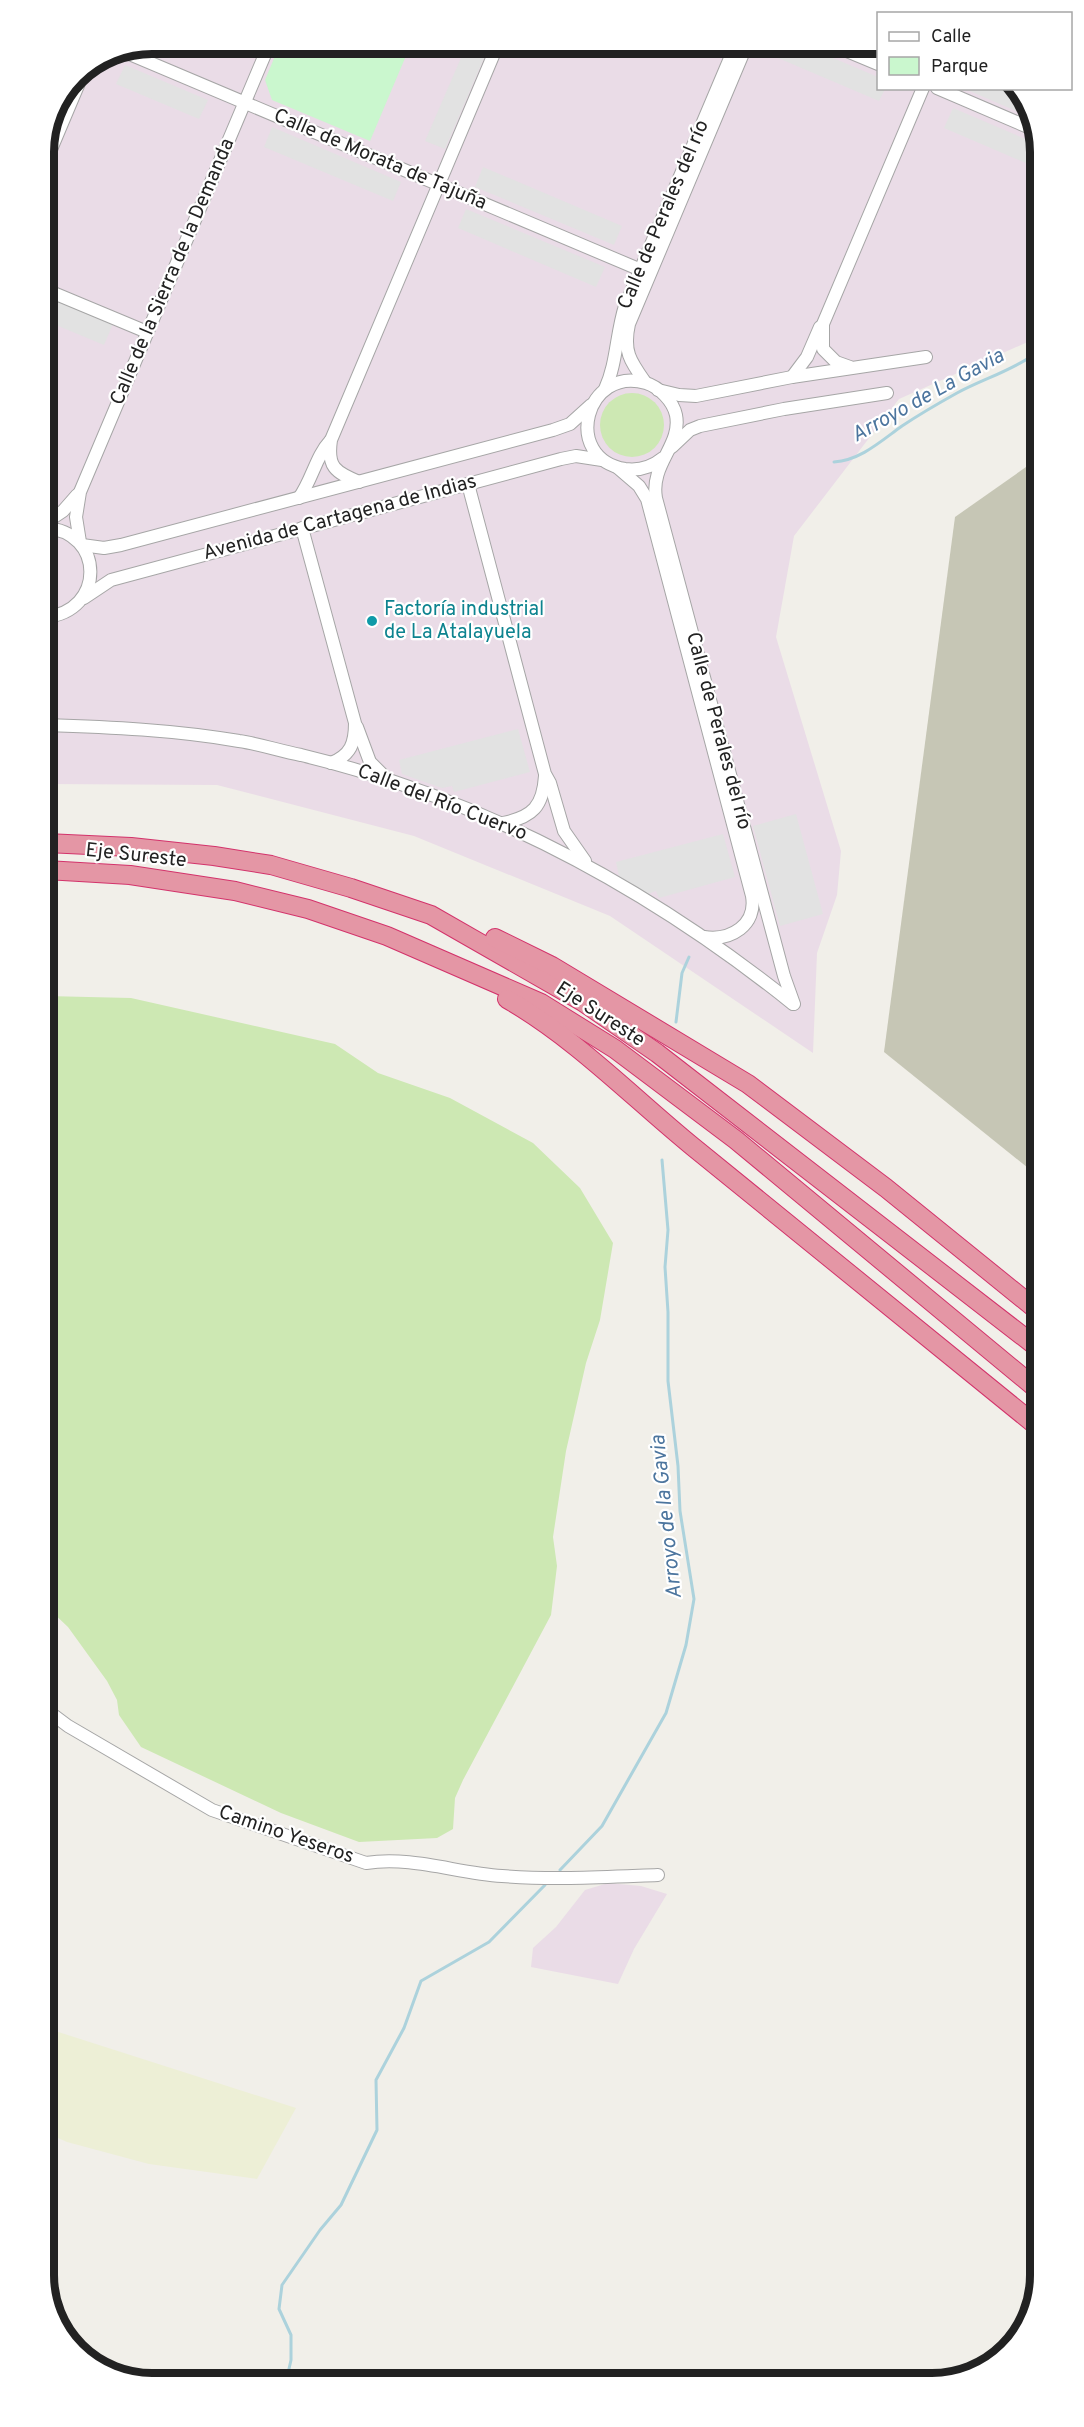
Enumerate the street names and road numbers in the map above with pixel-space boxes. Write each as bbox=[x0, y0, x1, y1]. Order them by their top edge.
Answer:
street label: Calle de Morata de Tajuña bbox=[269, 103, 491, 217]
street label: Calle de Perales del río bbox=[612, 116, 716, 314]
street label: Calle de la Sierra de la Demanda bbox=[105, 135, 241, 409]
street label: Avenida de Cartagena de Indias bbox=[200, 469, 480, 567]
street label: Calle de Perales del río bbox=[679, 629, 757, 833]
street label: Calle del Río Cuervo bbox=[353, 759, 531, 847]
street label: Eje Sureste bbox=[84, 838, 188, 874]
street label: Eje Sureste bbox=[550, 976, 650, 1054]
street label: Camino Yeseros bbox=[215, 1800, 357, 1870]

